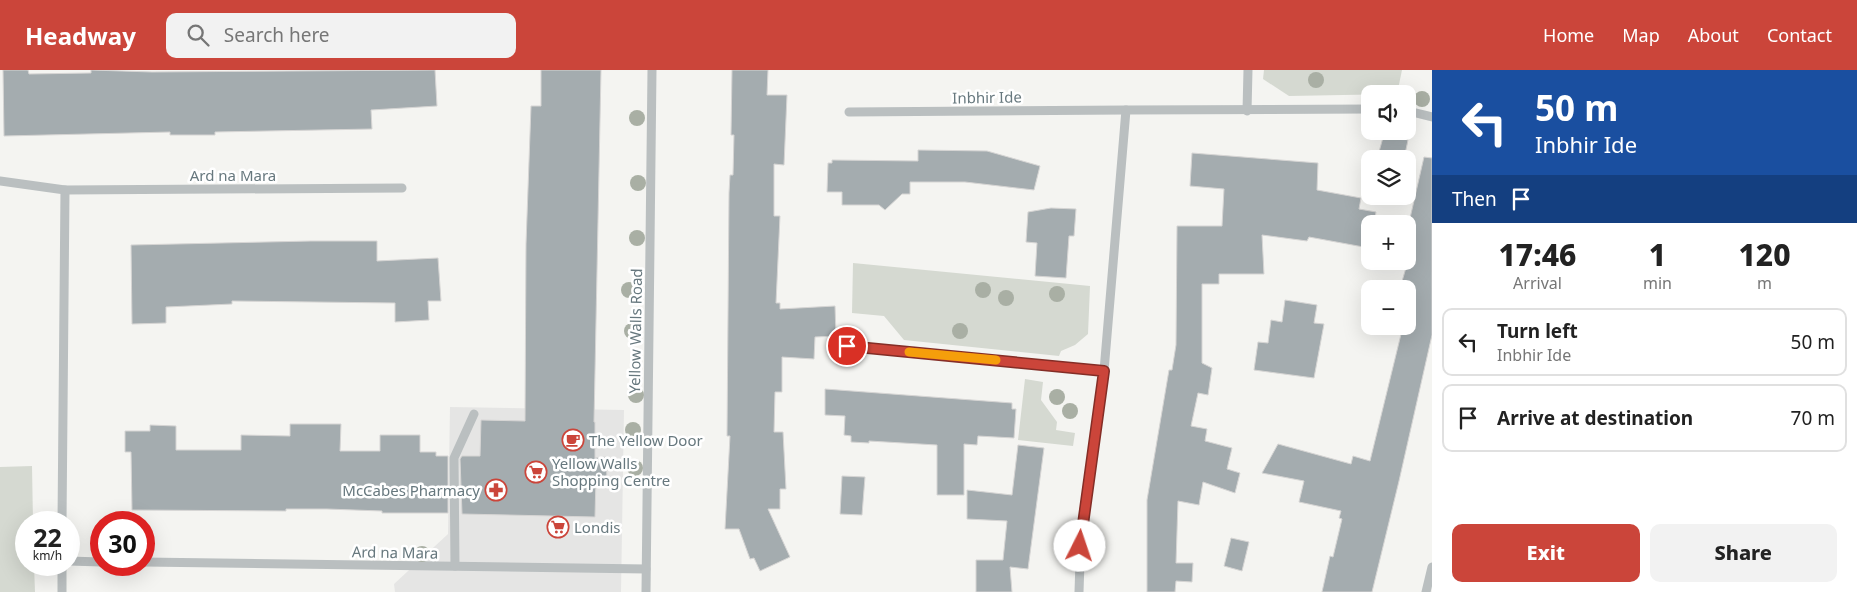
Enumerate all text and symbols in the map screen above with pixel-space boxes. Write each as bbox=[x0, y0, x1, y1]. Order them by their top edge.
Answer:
search box bbox=[166, 13, 516, 58]
text: Headway bbox=[25, 19, 136, 52]
icon: search bbox=[184, 21, 212, 49]
text: Search here bbox=[224, 22, 330, 48]
text: Home bbox=[1543, 23, 1594, 47]
text: Map bbox=[1622, 23, 1660, 47]
text: About bbox=[1688, 23, 1739, 47]
text: Contact bbox=[1767, 23, 1832, 47]
text: 50 m bbox=[1535, 84, 1618, 131]
map controls bbox=[1361, 85, 1416, 335]
button: sound bbox=[1361, 85, 1416, 140]
street label: Inbhir Ide bbox=[952, 86, 1022, 108]
icon: left bbox=[1452, 90, 1517, 155]
text: Inbhir Ide bbox=[1535, 129, 1637, 159]
button: layers bbox=[1361, 150, 1416, 205]
street label: Ard na Mara bbox=[190, 165, 276, 185]
icon: arrive bbox=[1507, 185, 1535, 213]
text: Then bbox=[1452, 186, 1497, 212]
button: + bbox=[1361, 215, 1416, 270]
text: 17:46 bbox=[1499, 234, 1576, 275]
text: 1 bbox=[1649, 234, 1666, 275]
text: 120 bbox=[1738, 234, 1790, 275]
street label: Yellow Walls Road bbox=[624, 268, 646, 394]
text: Arrival bbox=[1513, 272, 1562, 294]
text: min bbox=[1643, 272, 1672, 294]
text: m bbox=[1757, 272, 1772, 294]
button: − bbox=[1361, 280, 1416, 335]
text: Turn left bbox=[1497, 318, 1578, 344]
pin bbox=[826, 325, 868, 367]
icon: left bbox=[1454, 328, 1482, 356]
text: 50 m bbox=[1791, 329, 1835, 355]
icon: arrive bbox=[833, 332, 861, 360]
text: Inbhir Ide bbox=[1497, 344, 1571, 366]
icon: arrive bbox=[1454, 404, 1482, 432]
text: Arrive at destination bbox=[1497, 405, 1693, 431]
text: 70 m bbox=[1791, 405, 1835, 431]
cafe icon: The Yellow Door bbox=[561, 428, 585, 452]
place label: The Yellow Door bbox=[589, 430, 703, 450]
place label: Yellow Walls Shopping Centre bbox=[552, 453, 670, 490]
supermarket icon: Yellow Walls Shopping Centre bbox=[524, 460, 548, 484]
pharmacy icon: McCabes Pharmacy bbox=[484, 478, 508, 502]
place label: McCabes Pharmacy bbox=[342, 480, 480, 500]
speed limit sign: 30 bbox=[90, 511, 155, 576]
supermarket icon: Londis bbox=[546, 515, 570, 539]
place label: Londis bbox=[574, 517, 621, 537]
position arrow bbox=[1053, 519, 1105, 571]
text: 22 bbox=[33, 520, 62, 554]
button: Exit bbox=[1452, 524, 1640, 582]
button: Share bbox=[1650, 524, 1837, 582]
street label: Ard na Mara bbox=[352, 541, 438, 563]
text: km/h bbox=[33, 547, 62, 564]

